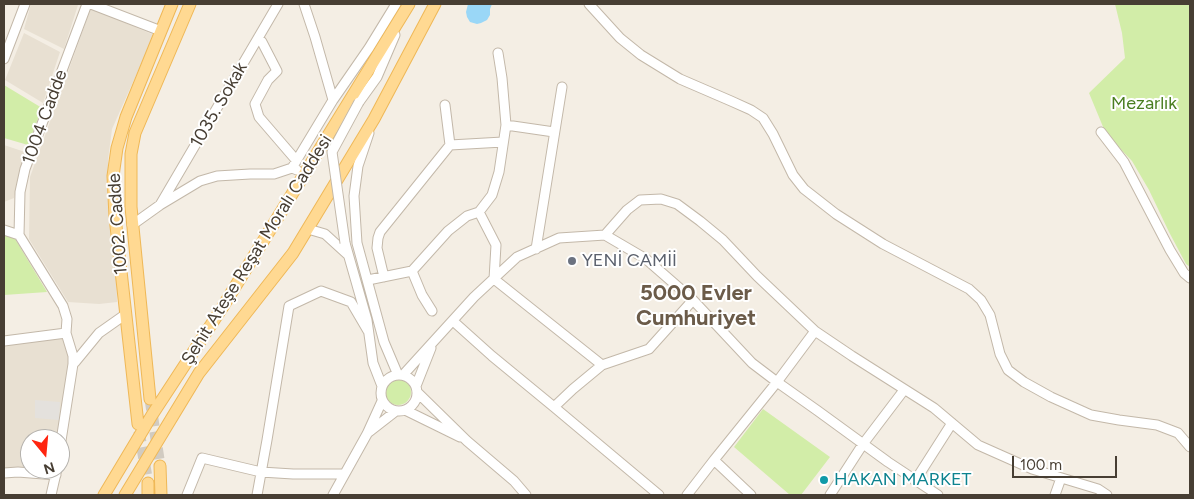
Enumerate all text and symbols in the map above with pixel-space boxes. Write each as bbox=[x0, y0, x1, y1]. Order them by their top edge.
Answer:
street label: 1035. Sokak bbox=[186, 58, 252, 152]
street label: 1004 Cadde bbox=[18, 67, 72, 167]
park label: Mezarlık bbox=[1111, 93, 1177, 115]
street label: Şehit Ateşe Reşat Moralı Caddesi bbox=[177, 131, 337, 369]
street label: 1002. Cadde bbox=[104, 172, 132, 276]
place label: YENİ CAMİİ bbox=[582, 250, 677, 272]
marker: YENİ CAMİİ bbox=[566, 255, 578, 267]
district label: 5000 Evler Cumhuriyet bbox=[636, 281, 756, 332]
north arrow bbox=[20, 429, 70, 479]
scale bar bbox=[1014, 446, 1119, 478]
text: 100 m bbox=[1020, 456, 1062, 474]
text: N bbox=[42, 458, 57, 478]
place label: HAKAN MARKET bbox=[834, 469, 972, 491]
marker: HAKAN MARKET bbox=[818, 474, 830, 486]

